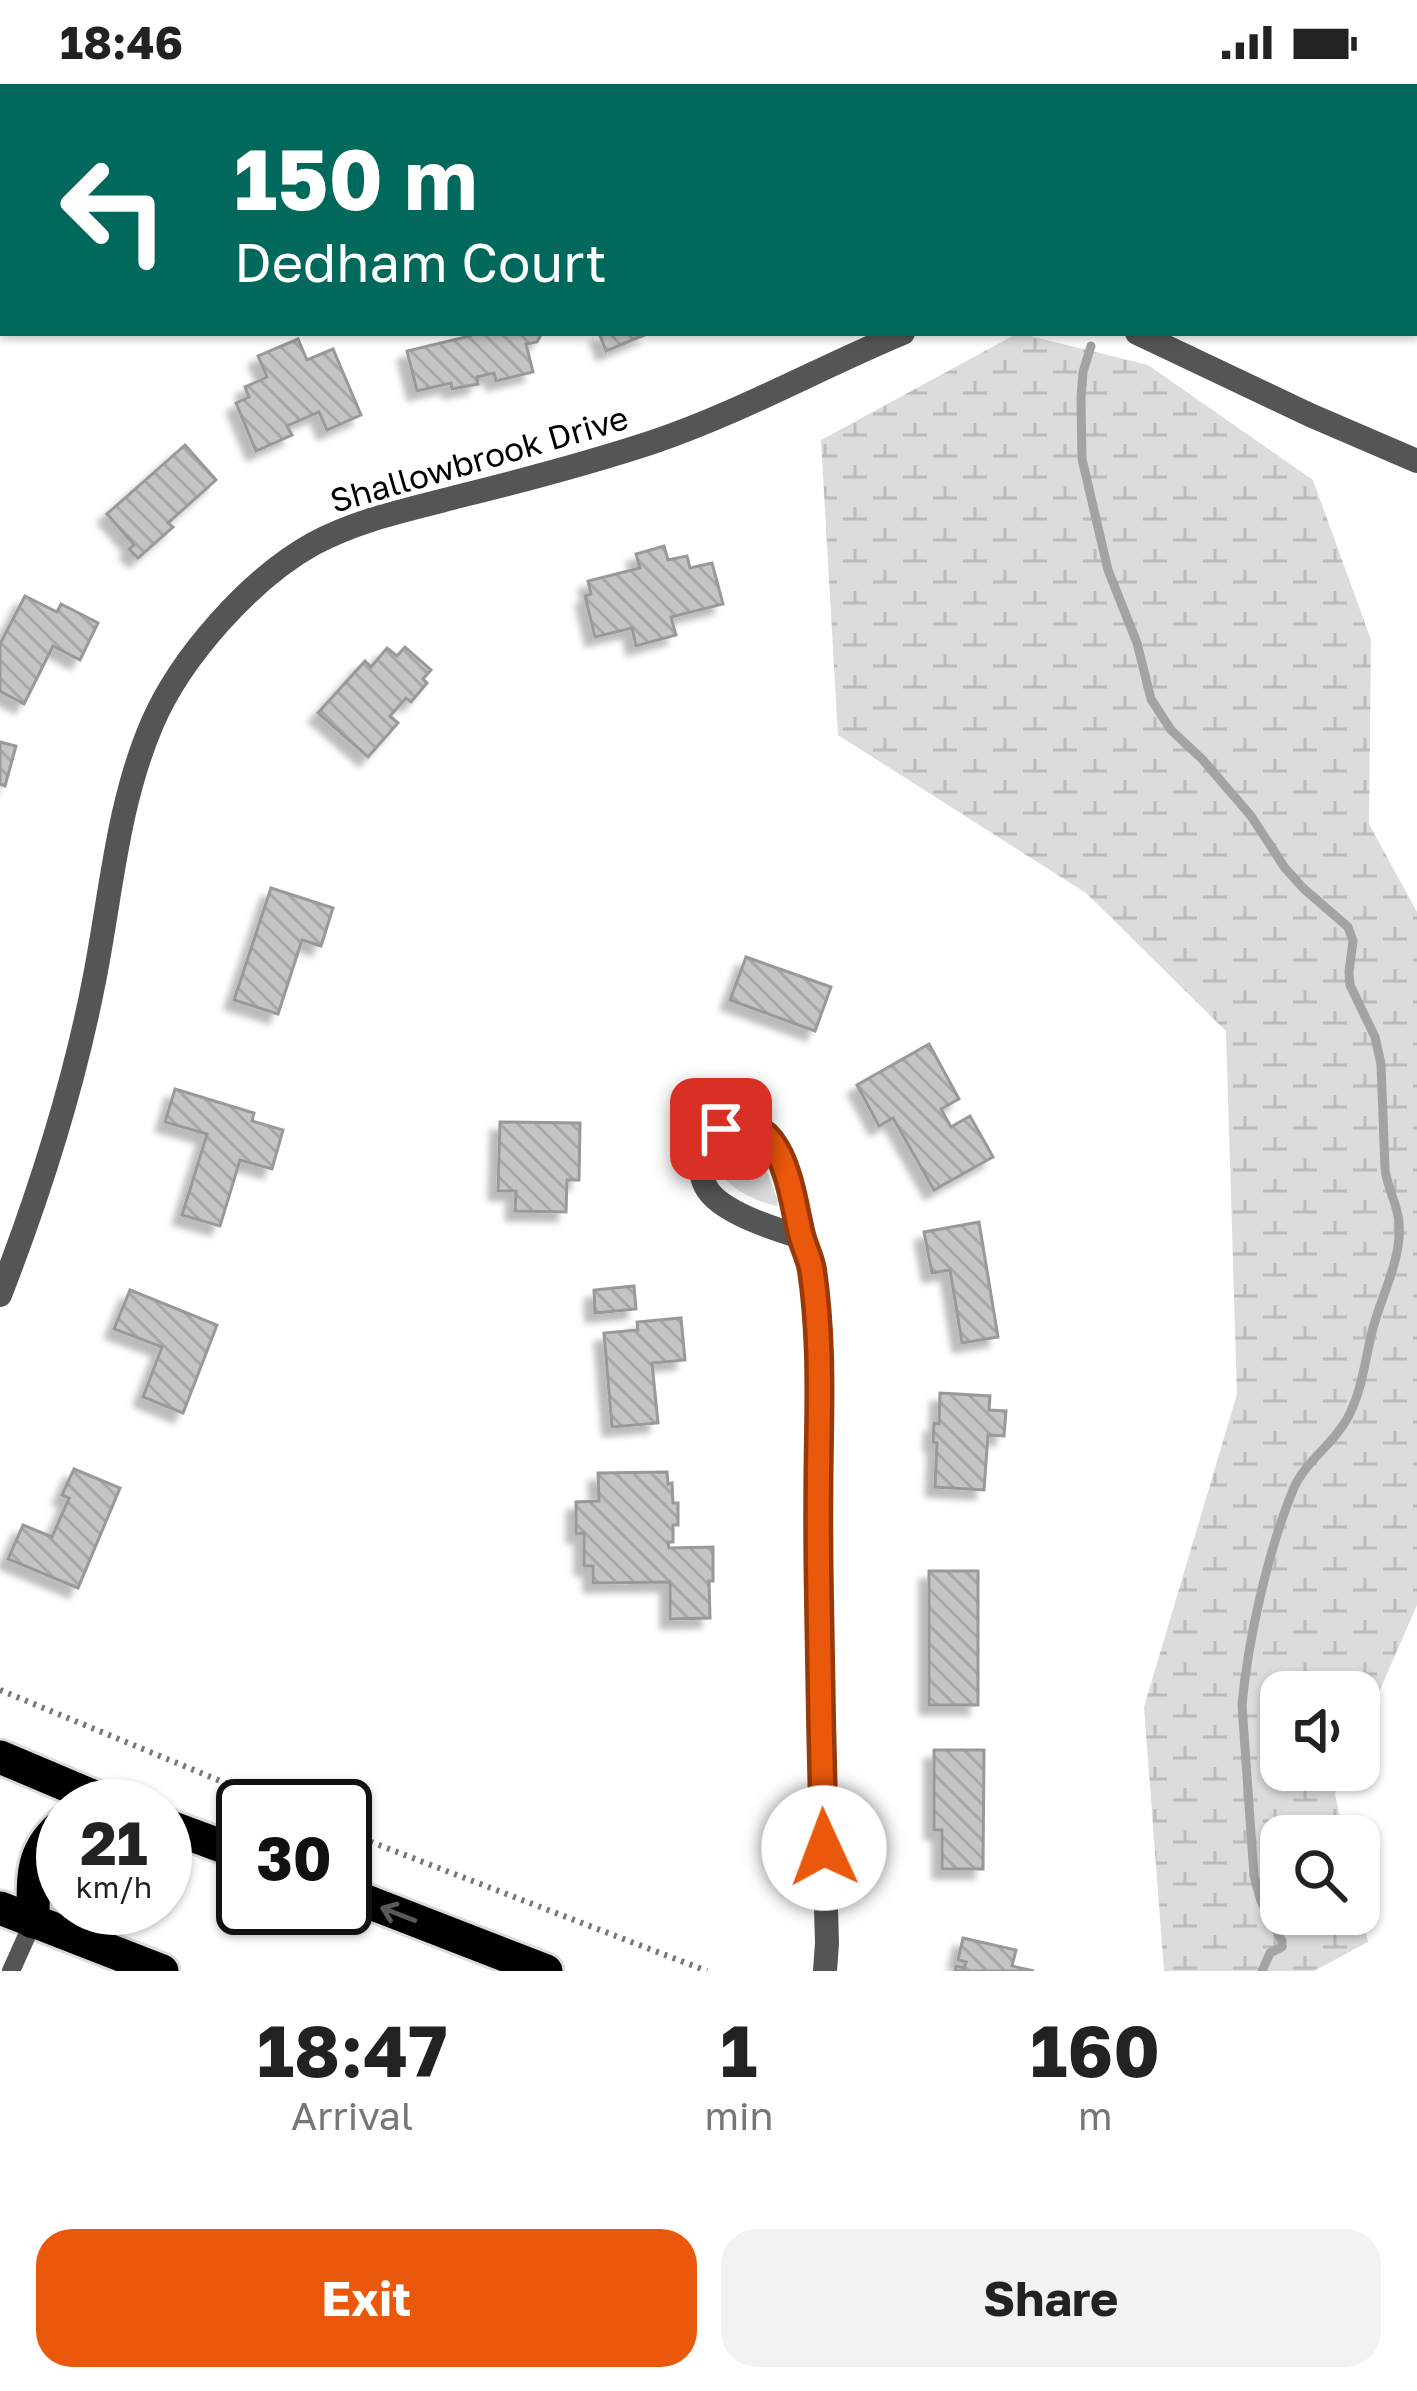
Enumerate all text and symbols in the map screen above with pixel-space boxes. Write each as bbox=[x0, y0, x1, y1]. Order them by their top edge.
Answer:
text: 18:46 bbox=[60, 15, 183, 69]
text: 150 m bbox=[234, 128, 478, 228]
icon: left bbox=[36, 132, 192, 288]
text: Dedham Court bbox=[234, 229, 607, 294]
street label: Shallowbrook Drive bbox=[325, 397, 632, 520]
pin bbox=[670, 1078, 772, 1180]
icon: arrive bbox=[688, 1096, 754, 1162]
map controls bbox=[1260, 1671, 1380, 1935]
button: sound bbox=[1260, 1671, 1380, 1791]
speed limit sign: 30 bbox=[216, 1779, 372, 1935]
position arrow bbox=[761, 1785, 887, 1911]
text: 21 bbox=[80, 1806, 148, 1878]
button: search bbox=[1260, 1815, 1380, 1935]
text: km/h bbox=[76, 1869, 152, 1905]
one-way arrow bbox=[381, 1901, 418, 1923]
text: 18:47 bbox=[257, 2006, 447, 2093]
text: 1 bbox=[720, 2006, 757, 2093]
text: 160 bbox=[1030, 2006, 1160, 2093]
text: Arrival bbox=[291, 2092, 413, 2139]
text: min bbox=[704, 2092, 773, 2139]
text: m bbox=[1078, 2092, 1112, 2139]
button: Exit bbox=[36, 2229, 697, 2367]
button: Share bbox=[721, 2229, 1381, 2367]

